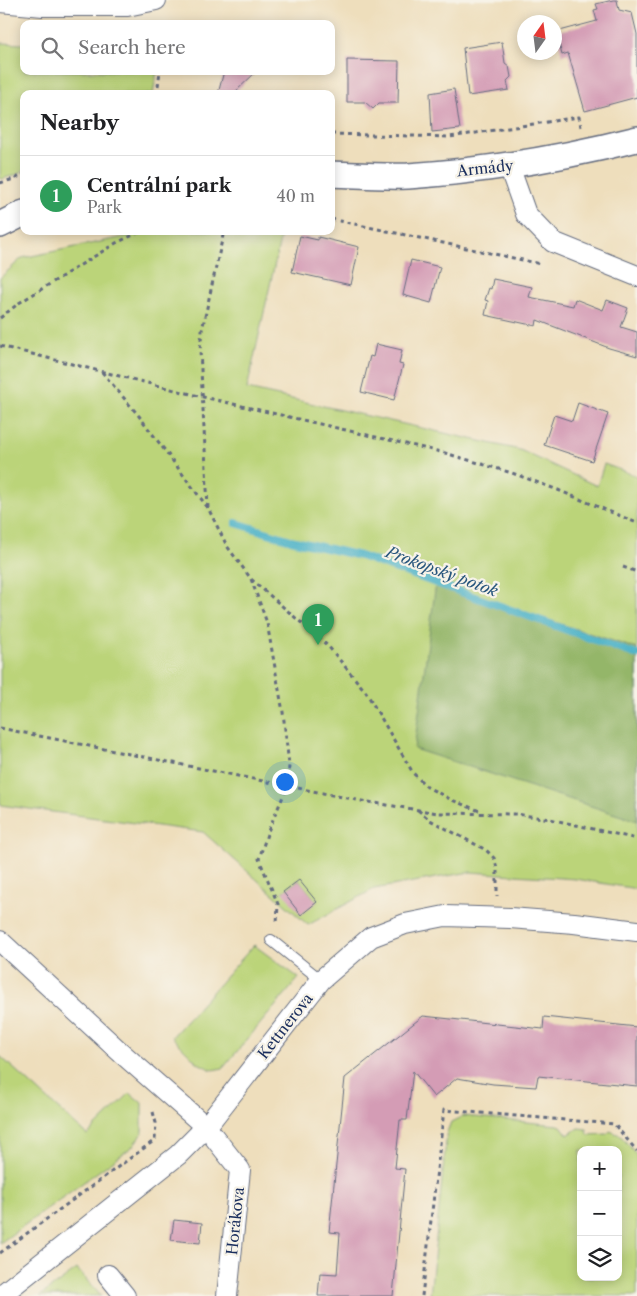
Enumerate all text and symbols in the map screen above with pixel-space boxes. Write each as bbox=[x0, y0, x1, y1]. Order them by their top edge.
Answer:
north arrow bbox=[517, 15, 562, 60]
search box bbox=[20, 20, 335, 75]
icon: search bbox=[38, 34, 66, 62]
text: Search here bbox=[78, 36, 186, 59]
text: Nearby bbox=[40, 110, 119, 135]
street label: Armády bbox=[455, 156, 515, 181]
text: Centrální park bbox=[87, 174, 231, 197]
text: 1 bbox=[52, 186, 60, 206]
text: 40 m bbox=[276, 186, 315, 206]
text: Park bbox=[87, 197, 122, 217]
water label: Prokopský potok bbox=[381, 541, 501, 601]
pin: 1 bbox=[302, 604, 334, 645]
your location bbox=[272, 769, 298, 795]
street label: Kettnerova bbox=[253, 989, 317, 1063]
map controls bbox=[577, 1146, 622, 1281]
button: + bbox=[577, 1146, 622, 1191]
street label: Horákova bbox=[222, 1186, 248, 1256]
button: − bbox=[577, 1191, 622, 1236]
button: layers bbox=[577, 1236, 622, 1281]

